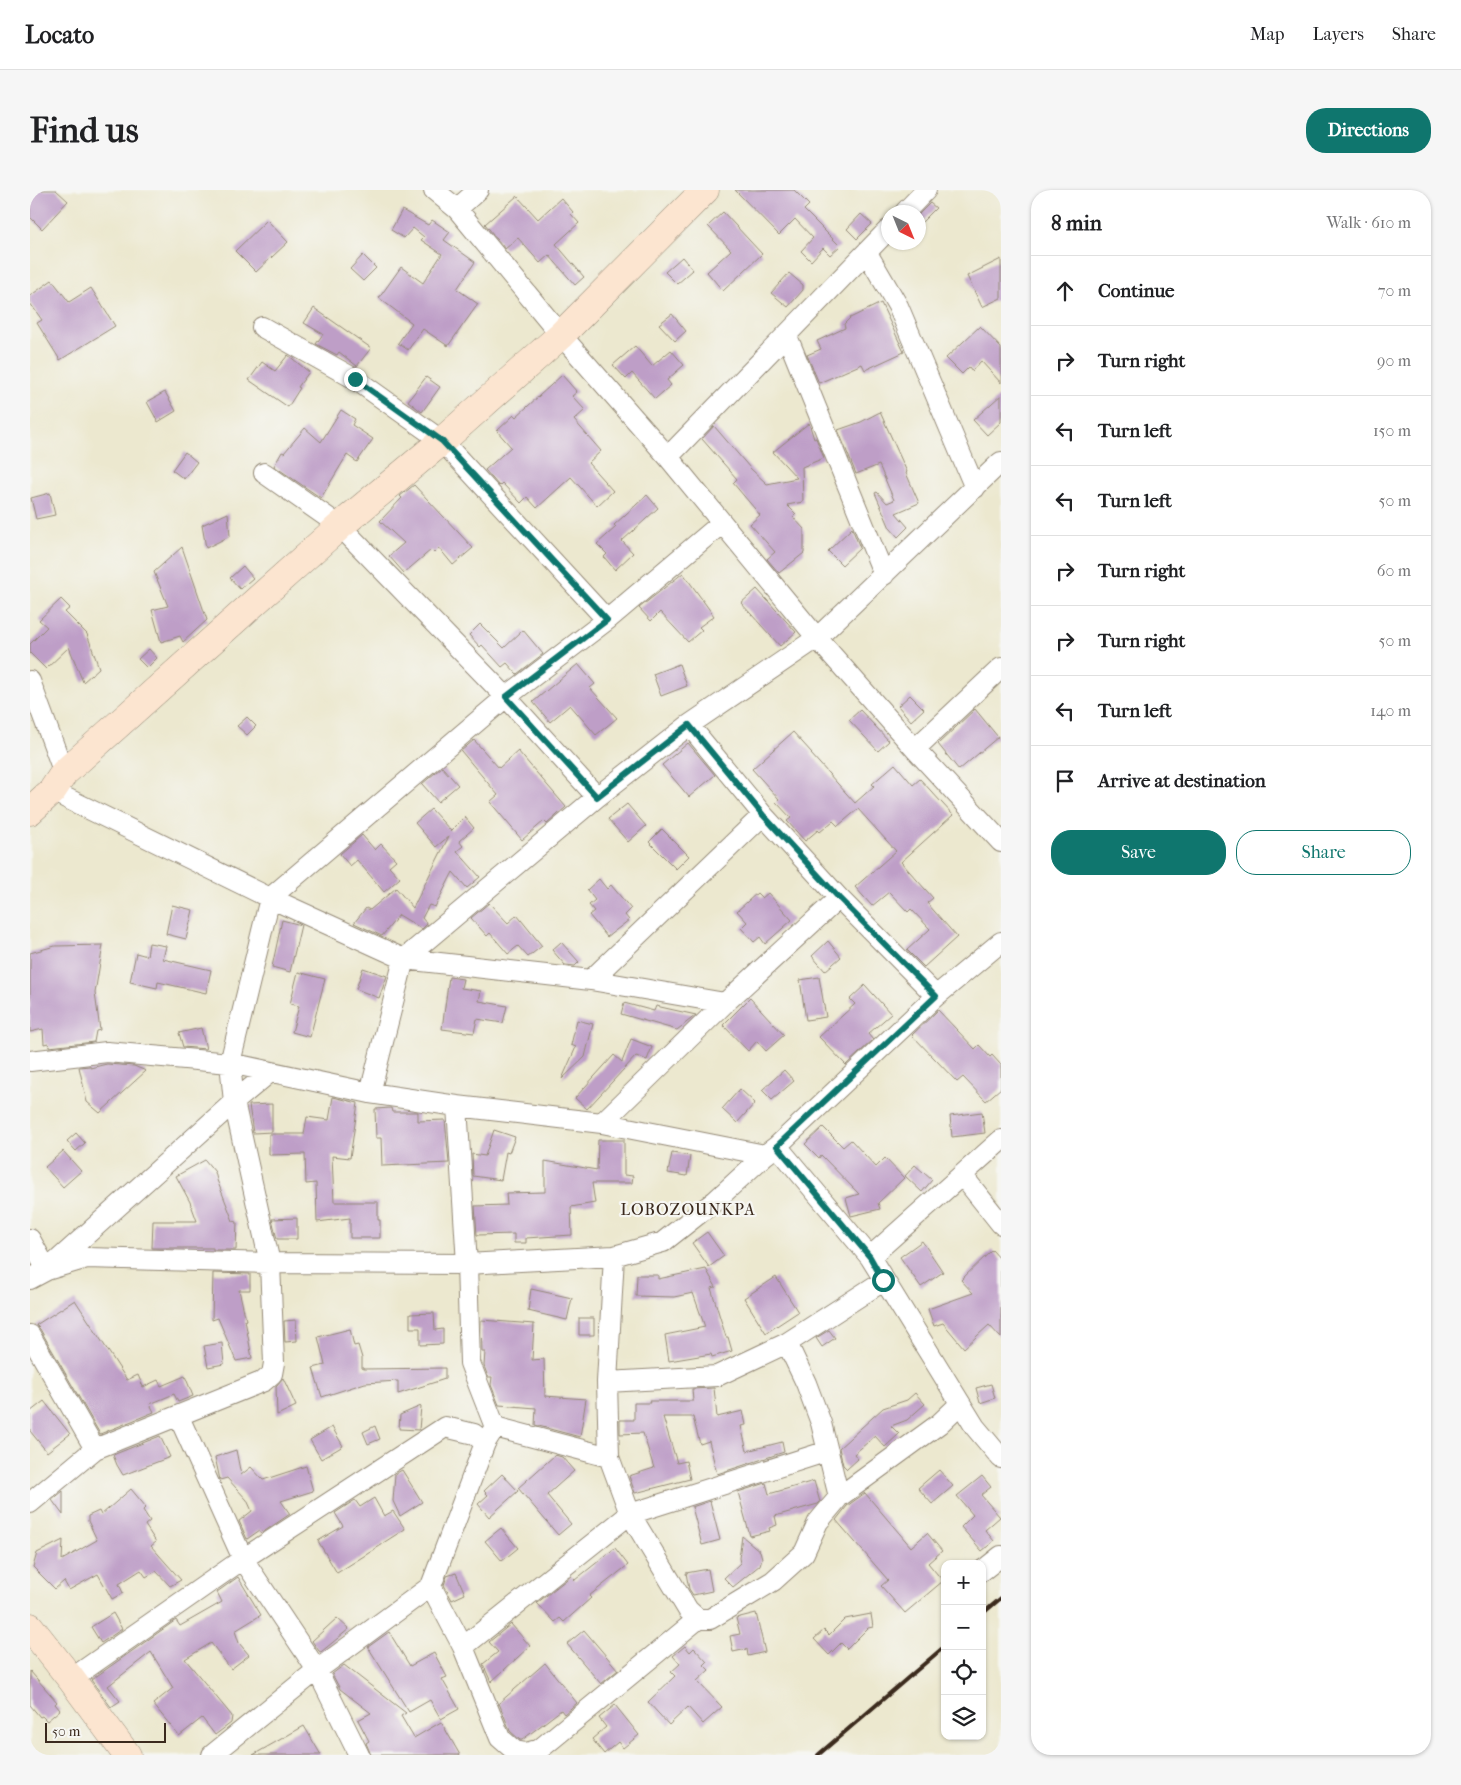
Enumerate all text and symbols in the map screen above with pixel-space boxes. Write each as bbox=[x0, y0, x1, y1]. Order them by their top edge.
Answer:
text: Locato bbox=[25, 21, 94, 49]
text: Map bbox=[1250, 24, 1284, 45]
text: Layers bbox=[1312, 24, 1364, 45]
text: Share bbox=[1392, 24, 1436, 45]
button: Directions bbox=[1306, 108, 1431, 153]
text: Find us bbox=[30, 110, 139, 151]
north arrow bbox=[881, 205, 926, 250]
text: 8 min bbox=[1051, 211, 1102, 235]
text: Walk · 610 m bbox=[1326, 213, 1411, 232]
icon: ahead bbox=[1051, 277, 1079, 305]
text: Continue bbox=[1098, 280, 1174, 302]
text: 70 m bbox=[1378, 281, 1411, 300]
icon: right bbox=[1051, 347, 1079, 375]
text: Turn right bbox=[1098, 350, 1185, 372]
text: 90 m bbox=[1377, 351, 1411, 370]
route end bbox=[344, 368, 367, 391]
icon: left bbox=[1051, 417, 1079, 445]
text: Turn left bbox=[1098, 420, 1172, 442]
text: 150 m bbox=[1373, 421, 1411, 440]
icon: left bbox=[1051, 487, 1079, 515]
text: Turn left bbox=[1098, 490, 1172, 512]
text: 50 m bbox=[1379, 491, 1411, 510]
icon: right bbox=[1051, 557, 1079, 585]
text: Turn right bbox=[1098, 560, 1185, 582]
text: 60 m bbox=[1377, 561, 1411, 580]
icon: right bbox=[1051, 627, 1079, 655]
text: Turn right bbox=[1098, 630, 1185, 652]
text: 50 m bbox=[1379, 631, 1411, 650]
icon: left bbox=[1051, 697, 1079, 725]
text: Turn left bbox=[1098, 700, 1172, 722]
text: 140 m bbox=[1370, 701, 1411, 720]
icon: arrive bbox=[1051, 767, 1079, 795]
text: Arrive at destination bbox=[1098, 770, 1266, 792]
button: Save bbox=[1051, 830, 1226, 875]
button: Share bbox=[1236, 830, 1411, 875]
district label: LOBOZOUNKPA bbox=[620, 1200, 756, 1219]
route start bbox=[872, 1269, 895, 1292]
map controls bbox=[941, 1560, 986, 1740]
button: + bbox=[941, 1560, 986, 1605]
button: − bbox=[941, 1605, 986, 1650]
button: locate bbox=[941, 1650, 986, 1695]
button: layers bbox=[941, 1695, 986, 1740]
scale bar bbox=[45, 1720, 166, 1743]
text: 50 m bbox=[52, 1723, 80, 1740]

